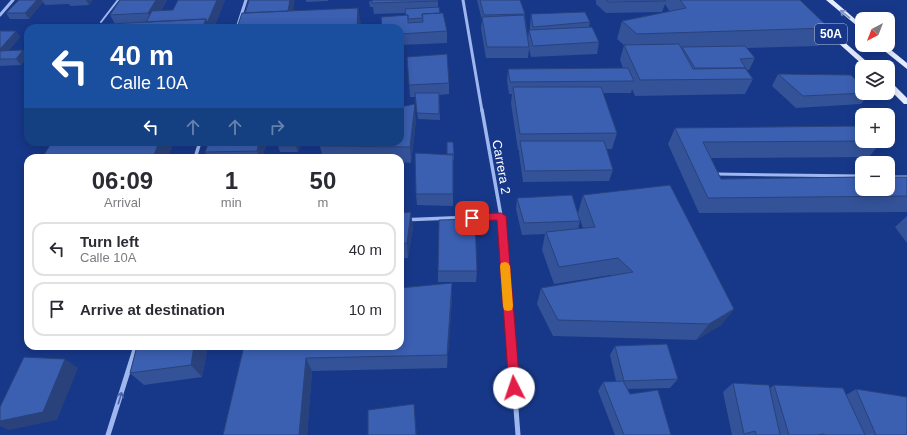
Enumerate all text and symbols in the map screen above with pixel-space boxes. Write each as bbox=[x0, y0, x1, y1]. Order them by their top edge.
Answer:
one-way arrow bbox=[840, 10, 851, 19]
north arrow bbox=[855, 12, 895, 52]
map controls bbox=[855, 12, 895, 196]
road number: 50A bbox=[815, 24, 847, 44]
icon: left bbox=[44, 40, 96, 92]
text: 40 m bbox=[110, 40, 174, 71]
button: layers bbox=[855, 60, 895, 100]
text: Calle 10A bbox=[110, 73, 188, 93]
button: + bbox=[855, 108, 895, 148]
icon: left bbox=[140, 116, 162, 138]
icon: ahead bbox=[182, 116, 204, 138]
icon: ahead bbox=[224, 116, 246, 138]
icon: right bbox=[266, 116, 288, 138]
street label: Carrera 2 bbox=[489, 139, 514, 195]
button: − bbox=[855, 156, 895, 196]
text: 06:09 bbox=[92, 167, 153, 194]
text: 1 bbox=[225, 167, 238, 194]
text: 50 bbox=[310, 167, 336, 194]
text: Arrival bbox=[104, 195, 141, 210]
text: min bbox=[221, 195, 242, 210]
text: m bbox=[317, 195, 328, 210]
pin bbox=[455, 201, 489, 235]
icon: arrive bbox=[461, 207, 483, 229]
text: Turn left bbox=[80, 233, 139, 250]
icon: left bbox=[46, 238, 68, 260]
text: 40 m bbox=[349, 241, 382, 258]
text: Calle 10A bbox=[80, 250, 136, 265]
icon: arrive bbox=[46, 298, 68, 320]
text: Arrive at destination bbox=[80, 301, 225, 318]
text: 10 m bbox=[349, 301, 382, 318]
position arrow bbox=[493, 367, 535, 409]
one-way arrow bbox=[117, 391, 124, 404]

